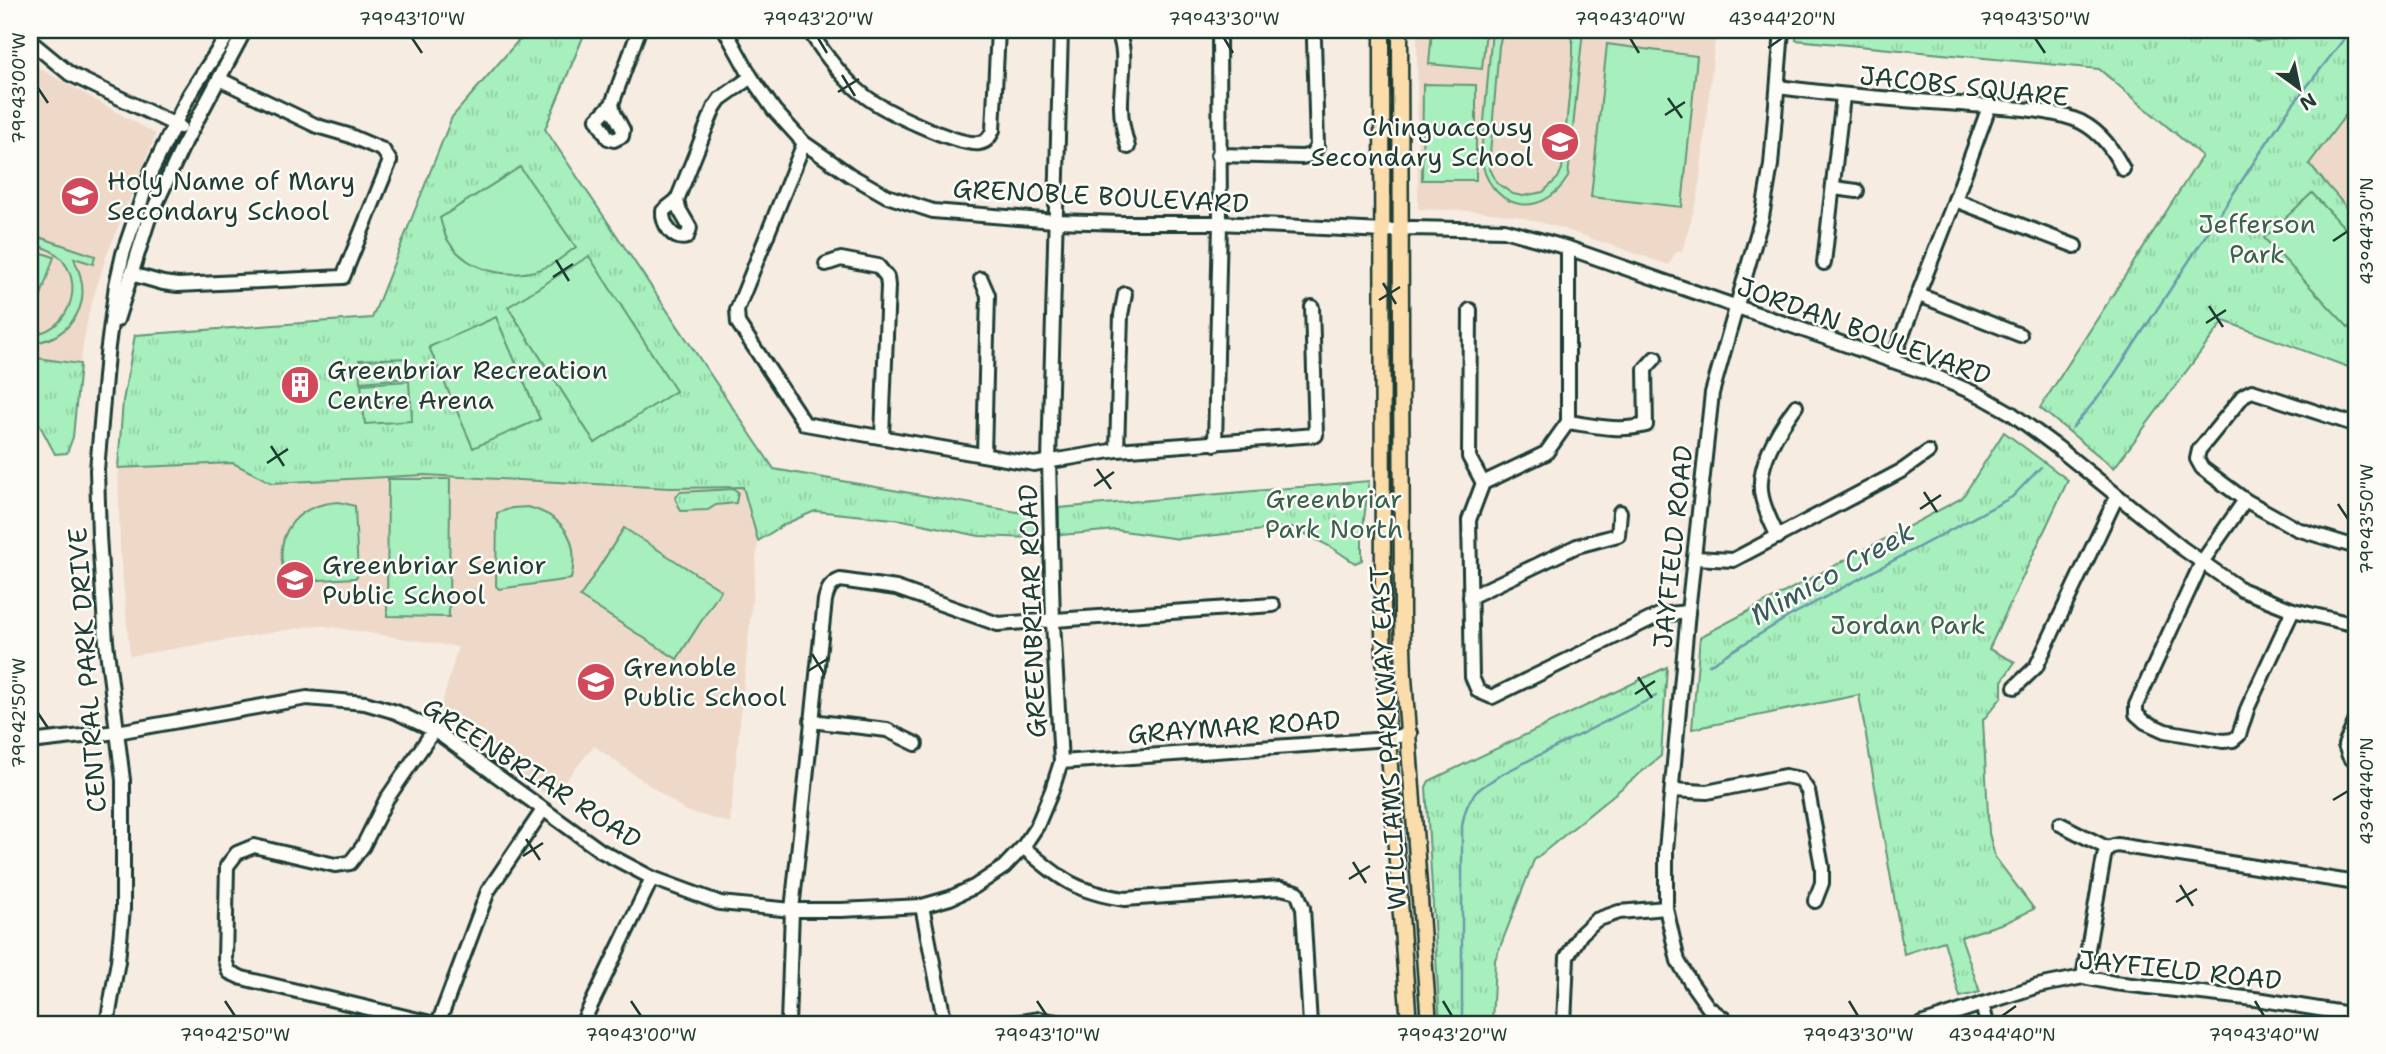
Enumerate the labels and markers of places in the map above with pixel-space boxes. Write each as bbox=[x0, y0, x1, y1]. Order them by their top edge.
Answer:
place label: Chinguacousy Secondary School bbox=[1311, 109, 1533, 174]
school or university icon: Chinguacousy Secondary School bbox=[1539, 121, 1581, 163]
place label: Holy Name of Mary Secondary School bbox=[107, 163, 355, 228]
school or university icon: Holy Name of Mary Secondary School bbox=[59, 175, 101, 217]
place label: Greenbriar Recreation Centre Arena bbox=[327, 352, 608, 417]
building icon: Greenbriar Recreation Centre Arena bbox=[279, 364, 321, 406]
place label: Greenbriar Senior Public School bbox=[322, 547, 547, 612]
school or university icon: Greenbriar Senior Public School bbox=[274, 559, 316, 601]
place label: Grenoble Public School bbox=[623, 649, 786, 714]
school or university icon: Grenoble Public School bbox=[575, 661, 617, 703]

